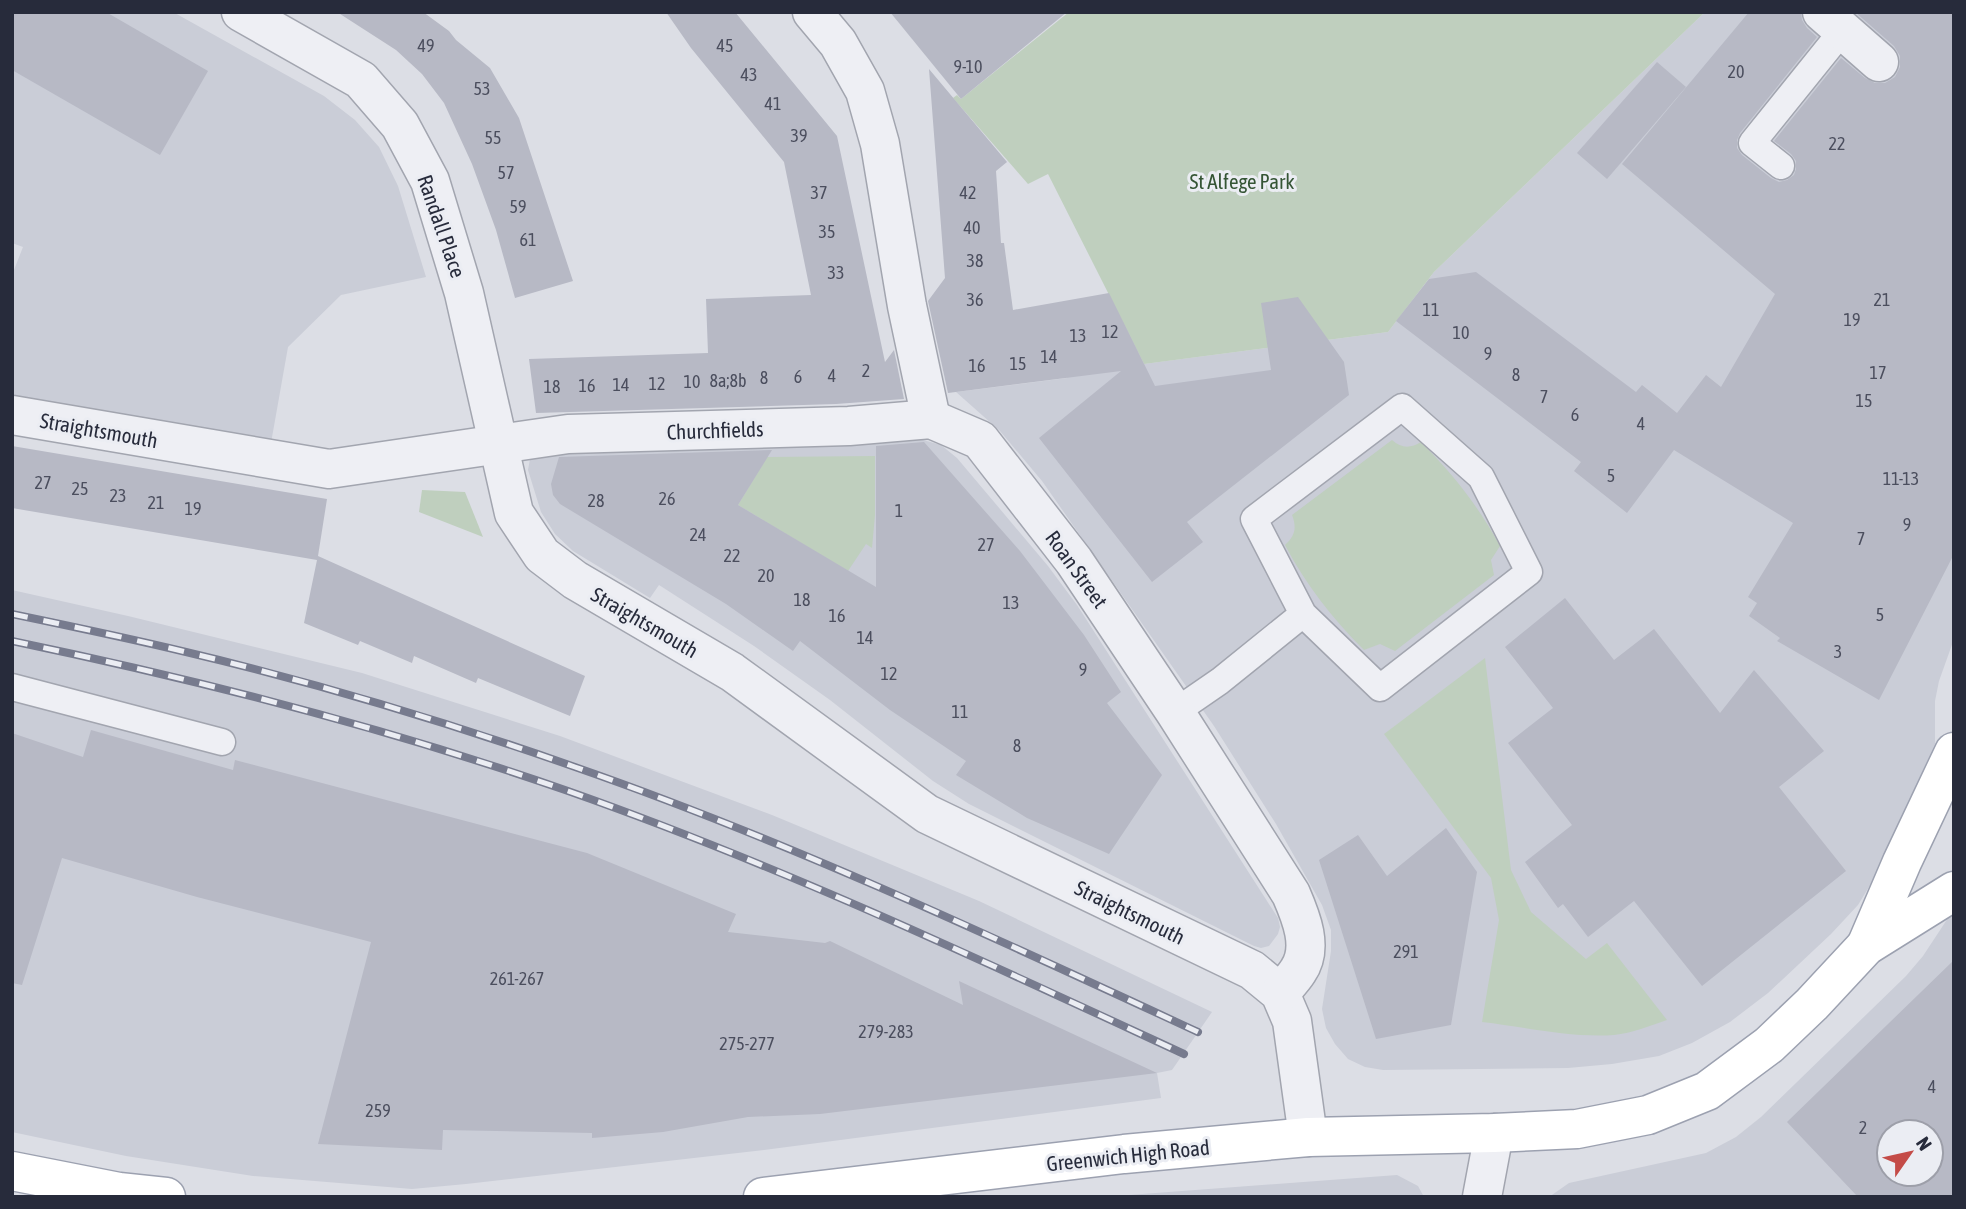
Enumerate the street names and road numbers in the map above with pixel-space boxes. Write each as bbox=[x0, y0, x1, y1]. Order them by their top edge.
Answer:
street label: Randall Place bbox=[413, 171, 471, 281]
street label: Straightsmouth bbox=[38, 408, 160, 452]
street label: Churchfields bbox=[666, 416, 764, 444]
street label: Roan Street bbox=[1041, 526, 1113, 612]
street label: Straightsmouth bbox=[587, 582, 703, 662]
street label: Straightsmouth bbox=[1071, 875, 1189, 949]
street label: Greenwich High Road bbox=[1045, 1135, 1211, 1175]

